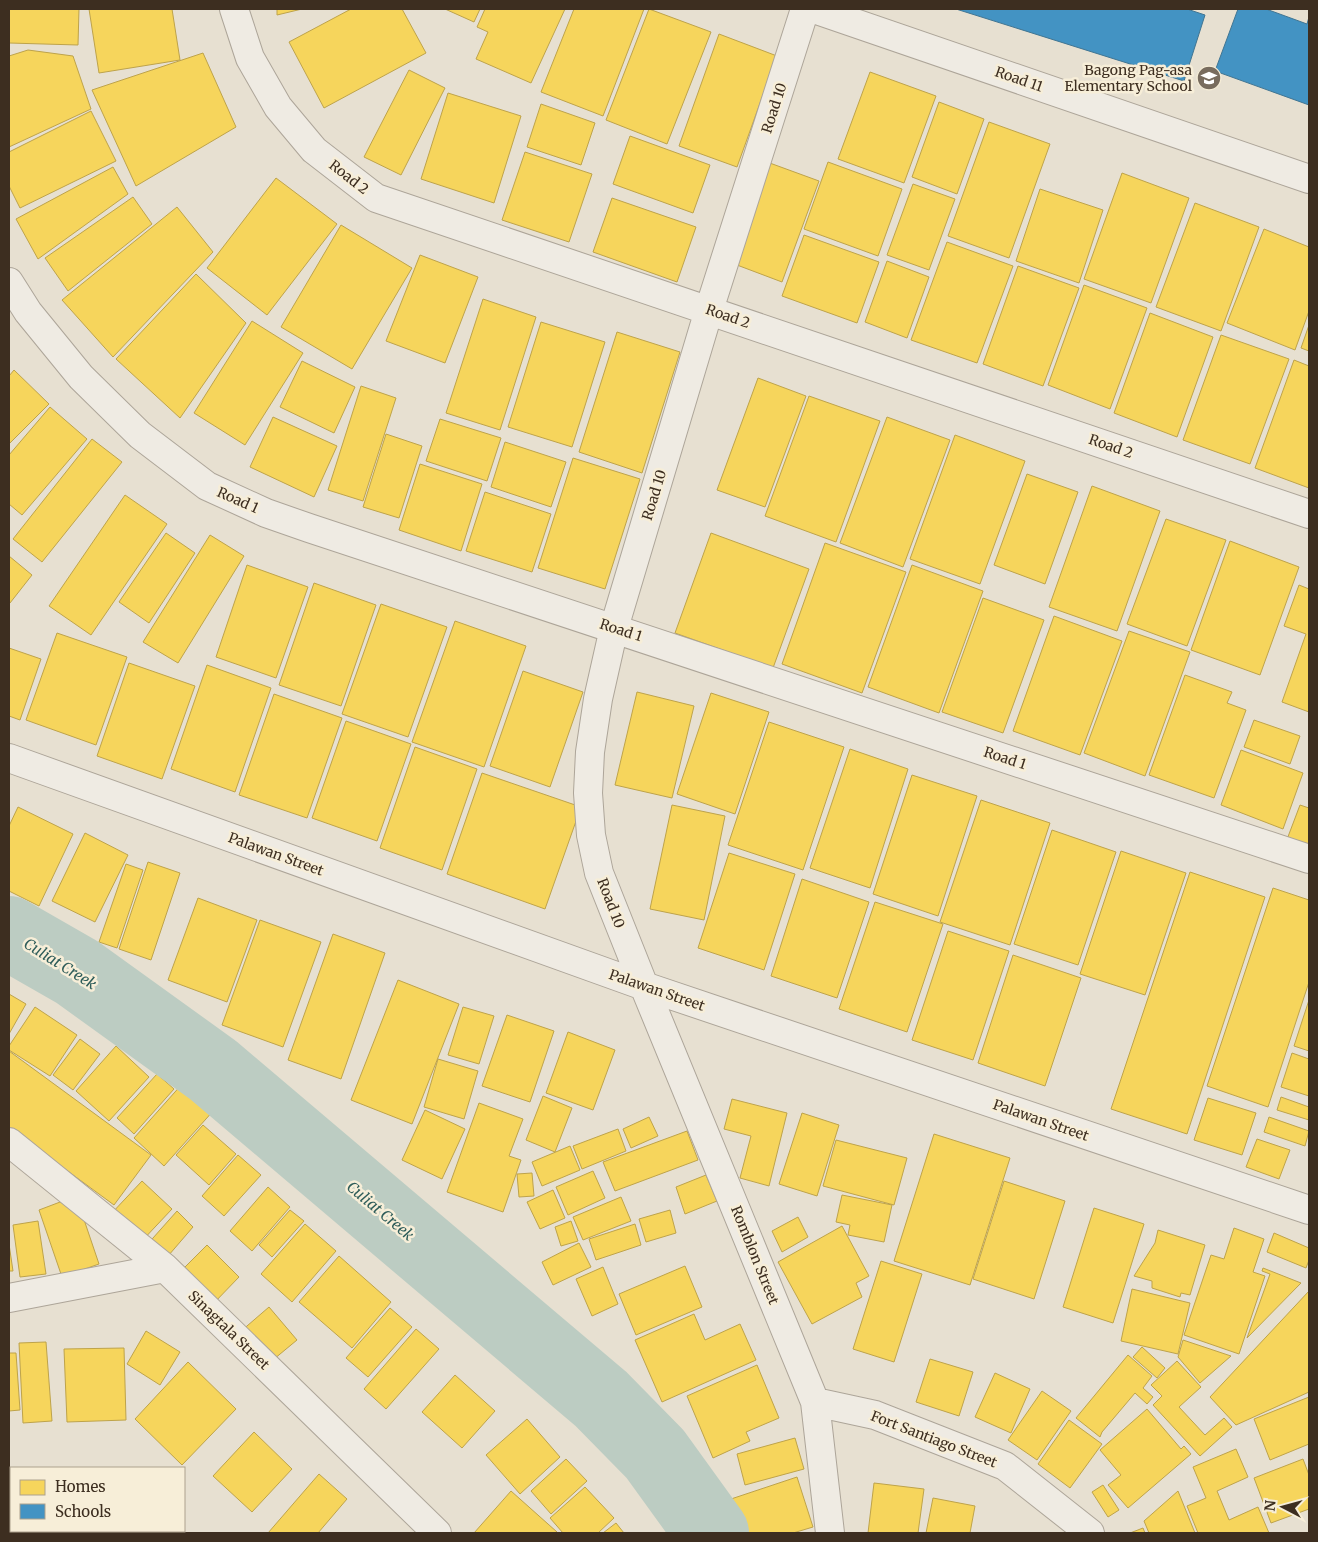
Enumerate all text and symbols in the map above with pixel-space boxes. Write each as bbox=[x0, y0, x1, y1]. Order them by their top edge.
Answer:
place label: Bagong Pag-asa Elementary School bbox=[1065, 61, 1193, 95]
street label: Road 11 bbox=[993, 62, 1045, 96]
school or university icon: Bagong Pag-asa Elementary School bbox=[1196, 65, 1222, 91]
street label: Road 10 bbox=[757, 80, 791, 136]
street label: Road 2 bbox=[325, 156, 373, 198]
street label: Road 2 bbox=[703, 300, 753, 332]
street label: Road 2 bbox=[1086, 430, 1136, 462]
street label: Road 10 bbox=[638, 467, 670, 523]
street label: Road 1 bbox=[214, 483, 262, 517]
street label: Road 1 bbox=[597, 615, 645, 645]
street label: Road 1 bbox=[981, 743, 1029, 773]
street label: Palawan Street bbox=[226, 828, 327, 880]
street label: Road 10 bbox=[593, 875, 629, 931]
water label: Culiat Creek bbox=[20, 934, 101, 994]
street label: Palawan Street bbox=[607, 965, 708, 1015]
street label: Palawan Street bbox=[991, 1095, 1092, 1145]
water label: Culiat Creek bbox=[343, 1177, 418, 1245]
street label: Romblon Street bbox=[727, 1203, 783, 1307]
street label: Sinagtala Street bbox=[184, 1287, 274, 1374]
street label: Fort Santiago Street bbox=[868, 1407, 1000, 1472]
legend bbox=[10, 1467, 185, 1532]
text: Homes bbox=[55, 1477, 106, 1496]
north arrow bbox=[1258, 1482, 1308, 1532]
text: N bbox=[1261, 1499, 1280, 1512]
text: Schools bbox=[55, 1502, 111, 1521]

